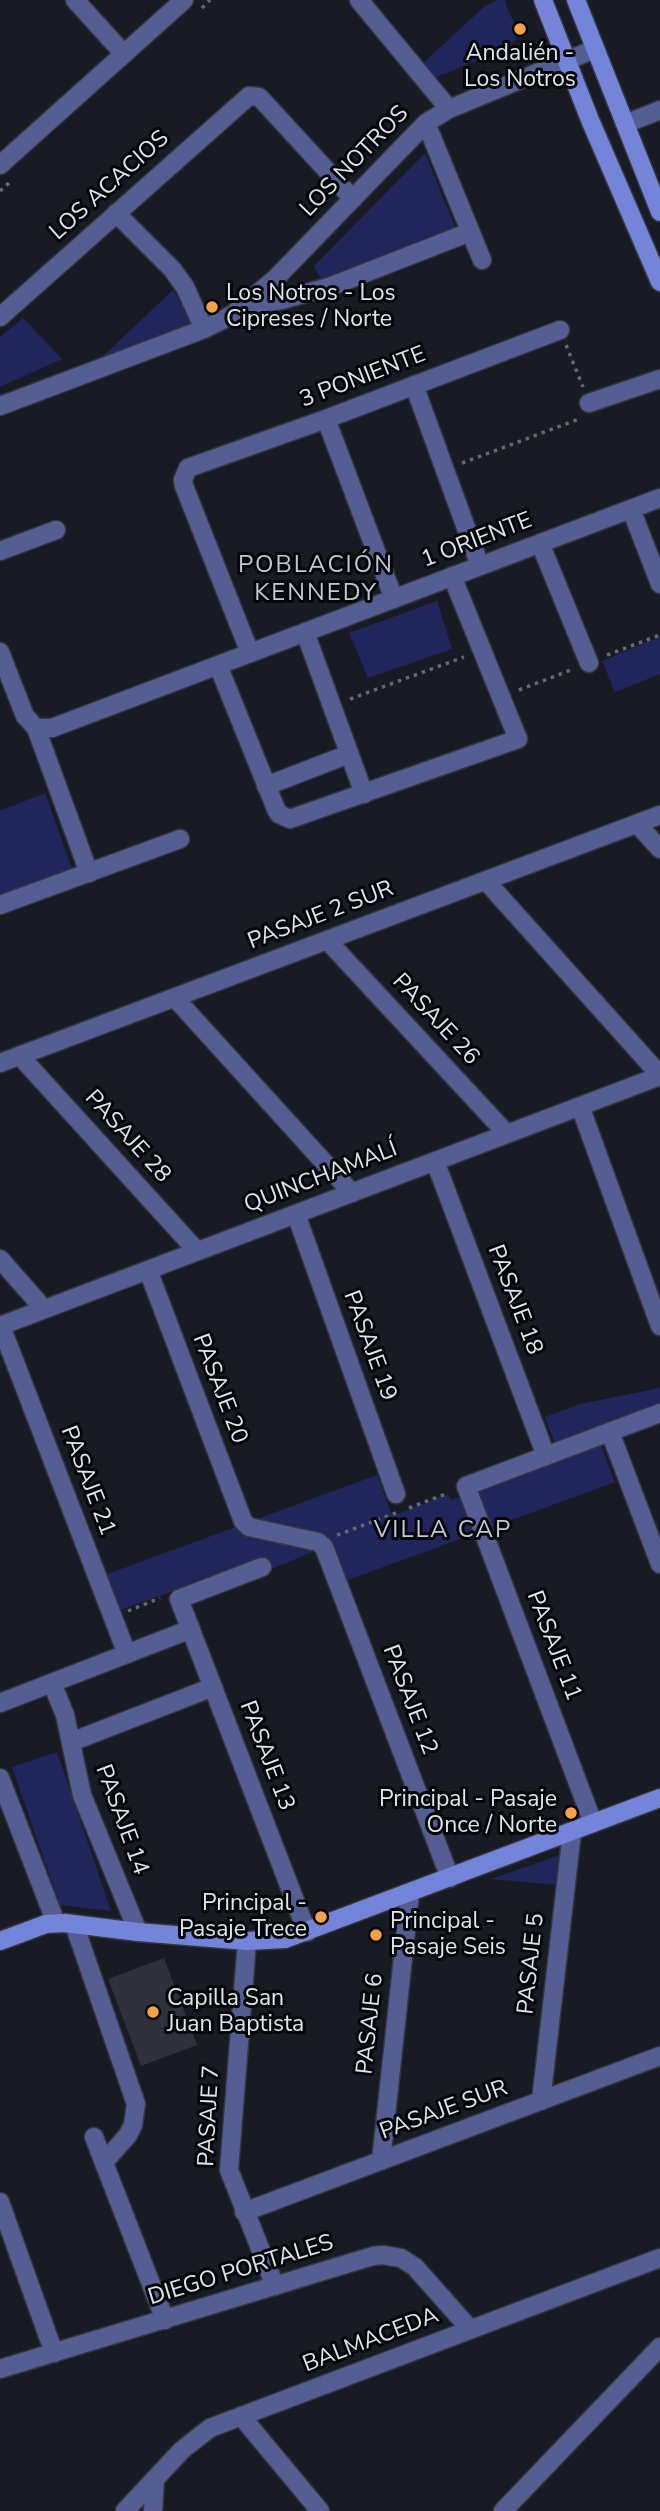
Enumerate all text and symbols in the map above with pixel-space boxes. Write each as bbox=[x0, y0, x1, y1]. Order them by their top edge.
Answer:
marker: Andalién - Los Notros bbox=[512, 21, 528, 37]
place label: Andalién - Los Notros bbox=[464, 40, 576, 94]
street label: LOS NOTROS bbox=[295, 101, 415, 223]
street label: LOS ACACIOS bbox=[45, 125, 175, 247]
place label: Los Notros - Los Cipreses / Norte bbox=[226, 280, 396, 334]
marker: Los Notros - Los Cipreses / Norte bbox=[204, 299, 220, 315]
street label: 3 PONIENTE bbox=[296, 341, 430, 415]
street label: 1 ORIENTE bbox=[418, 507, 536, 575]
district label: POBLACIÓN KENNEDY bbox=[239, 552, 393, 608]
street label: PASAJE 2 SUR bbox=[244, 876, 398, 956]
street label: PASAJE 26 bbox=[386, 968, 484, 1072]
street label: PASAJE 28 bbox=[78, 1085, 176, 1189]
street label: QUINCHAMALÍ bbox=[241, 1136, 401, 1220]
street label: PASAJE 18 bbox=[480, 1241, 548, 1359]
street label: PASAJE 19 bbox=[336, 1287, 402, 1405]
street label: PASAJE 20 bbox=[185, 1330, 253, 1448]
street label: PASAJE 21 bbox=[53, 1422, 121, 1540]
district label: VILLA CAP bbox=[375, 1517, 511, 1545]
street label: PASAJE 11 bbox=[519, 1587, 587, 1705]
street label: PASAJE 12 bbox=[375, 1641, 443, 1759]
street label: PASAJE 13 bbox=[232, 1697, 300, 1815]
street label: PASAJE 14 bbox=[88, 1761, 154, 1879]
place label: Principal - Pasaje Once / Norte bbox=[379, 1786, 557, 1840]
marker: Principal - Pasaje Once / Norte bbox=[563, 1805, 579, 1821]
place label: Principal - Pasaje Trece bbox=[179, 1890, 307, 1944]
place label: Principal - Pasaje Seis bbox=[390, 1908, 506, 1962]
marker: Principal - Pasaje Trece bbox=[313, 1909, 329, 1925]
street label: PASAJE 5 bbox=[513, 1912, 551, 2016]
marker: Principal - Pasaje Seis bbox=[368, 1927, 384, 1943]
street label: PASAJE 6 bbox=[352, 1972, 390, 2076]
place label: Capilla San Juan Baptista bbox=[167, 1985, 304, 2039]
marker: Capilla San Juan Baptista bbox=[145, 2004, 161, 2020]
street label: PASAJE 7 bbox=[194, 2065, 226, 2167]
street label: PASAJE SUR bbox=[376, 2075, 512, 2147]
street label: DIEGO PORTALES bbox=[145, 2230, 337, 2312]
street label: BALMACEDA bbox=[299, 2302, 443, 2380]

